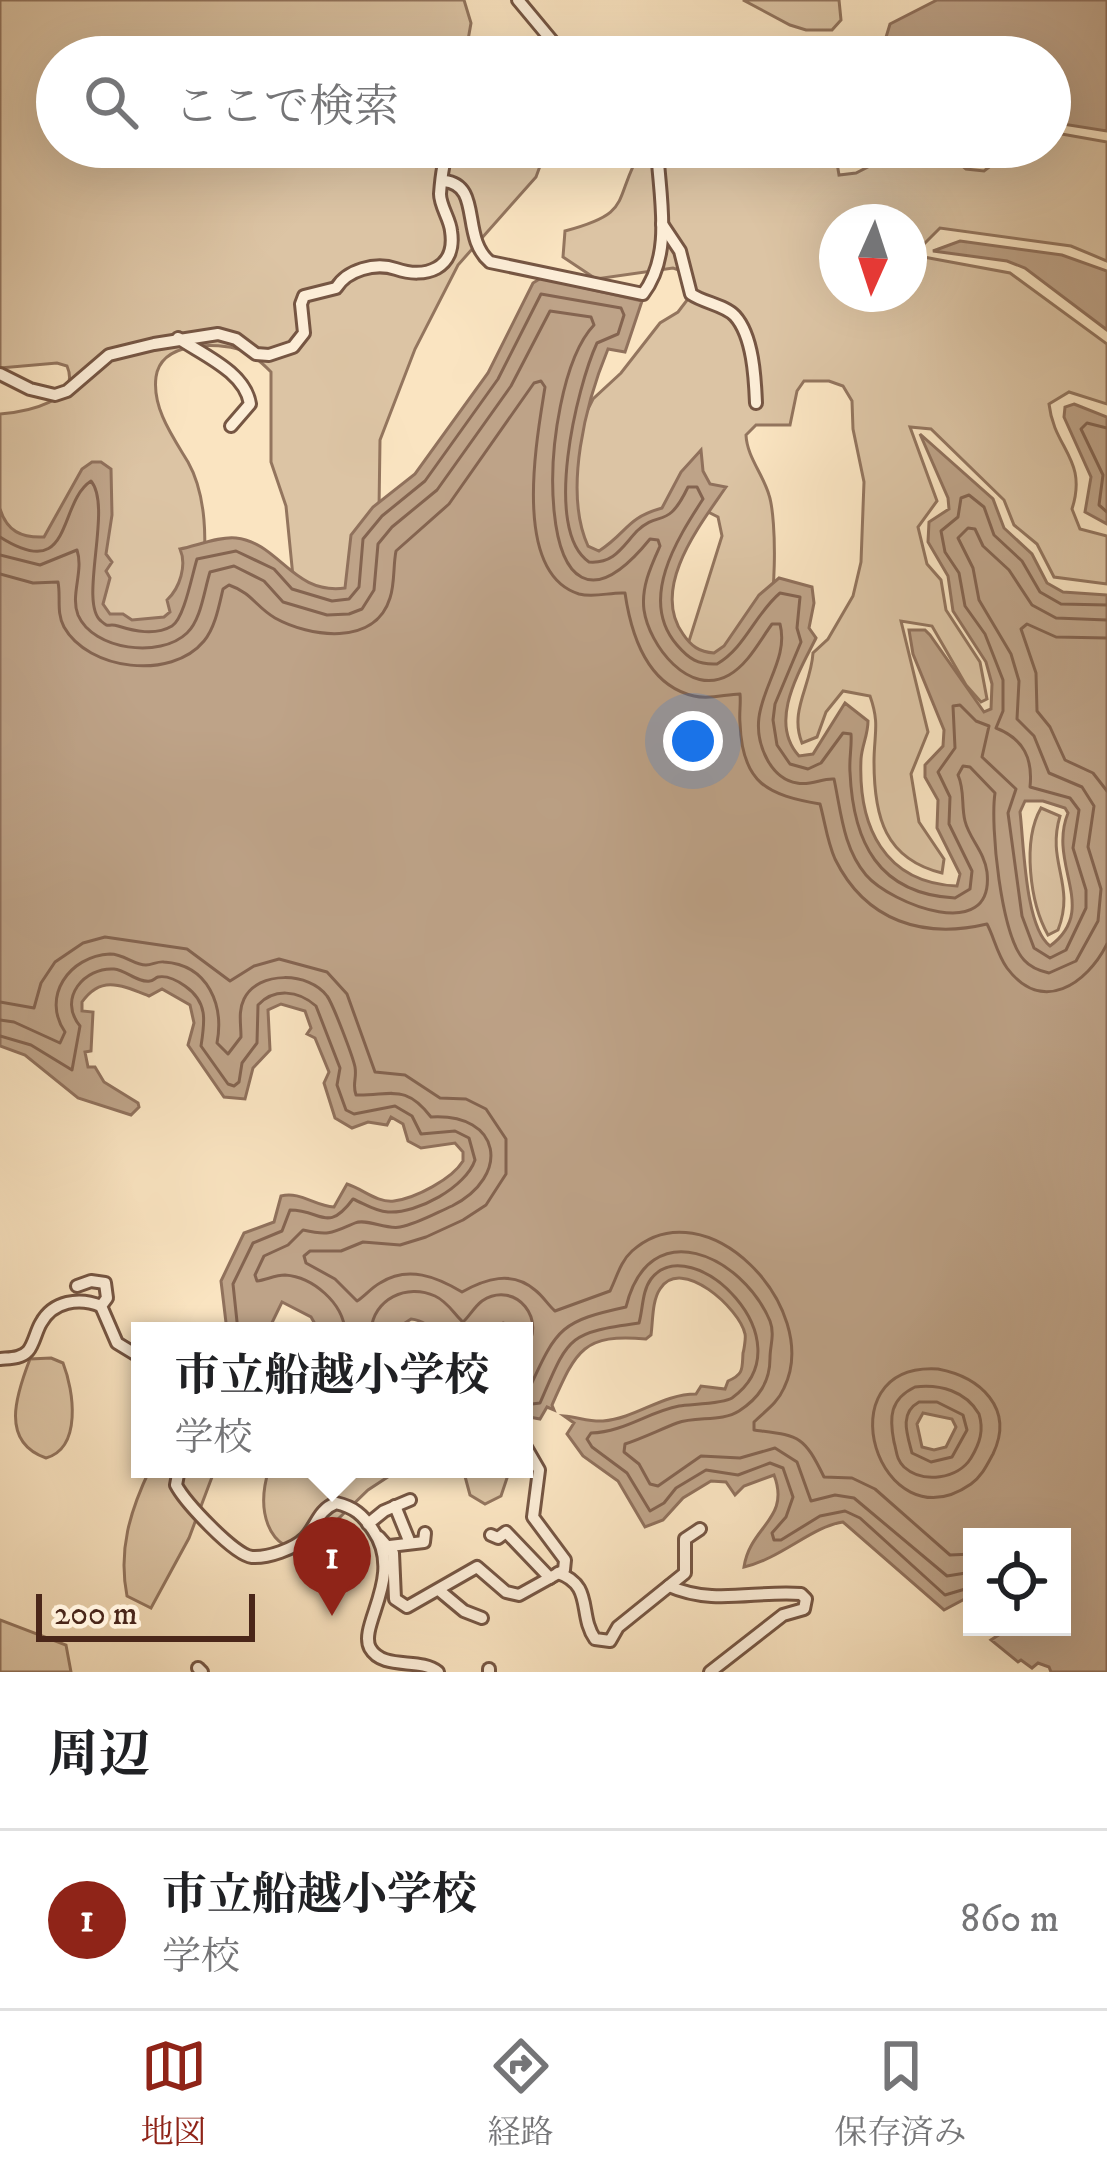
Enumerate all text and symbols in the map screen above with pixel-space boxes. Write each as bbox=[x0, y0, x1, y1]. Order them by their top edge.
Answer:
search box bbox=[36, 36, 1071, 168]
icon: search bbox=[78, 69, 144, 135]
text: ここで検索 bbox=[174, 80, 399, 136]
north arrow bbox=[819, 204, 927, 312]
your location bbox=[663, 711, 723, 771]
popup bbox=[131, 1322, 533, 1478]
text: 市立船越小学校 bbox=[174, 1349, 490, 1405]
text: 学校 bbox=[174, 1414, 253, 1463]
pin: 1 bbox=[293, 1517, 371, 1616]
map controls bbox=[963, 1528, 1071, 1636]
button: locate bbox=[963, 1528, 1071, 1636]
scale bar bbox=[36, 1588, 255, 1641]
text: 200 m bbox=[54, 1594, 138, 1635]
text: 周辺 bbox=[48, 1724, 150, 1788]
text: 市立船越小学校 bbox=[162, 1868, 477, 1924]
text: 1 bbox=[80, 1895, 94, 1944]
text: 860 m bbox=[961, 1895, 1059, 1944]
text: 学校 bbox=[162, 1933, 240, 1982]
tab: 地図 bbox=[141, 2033, 207, 2154]
tab: 経路 bbox=[488, 2033, 554, 2154]
tab: 保存済み bbox=[835, 2033, 967, 2154]

